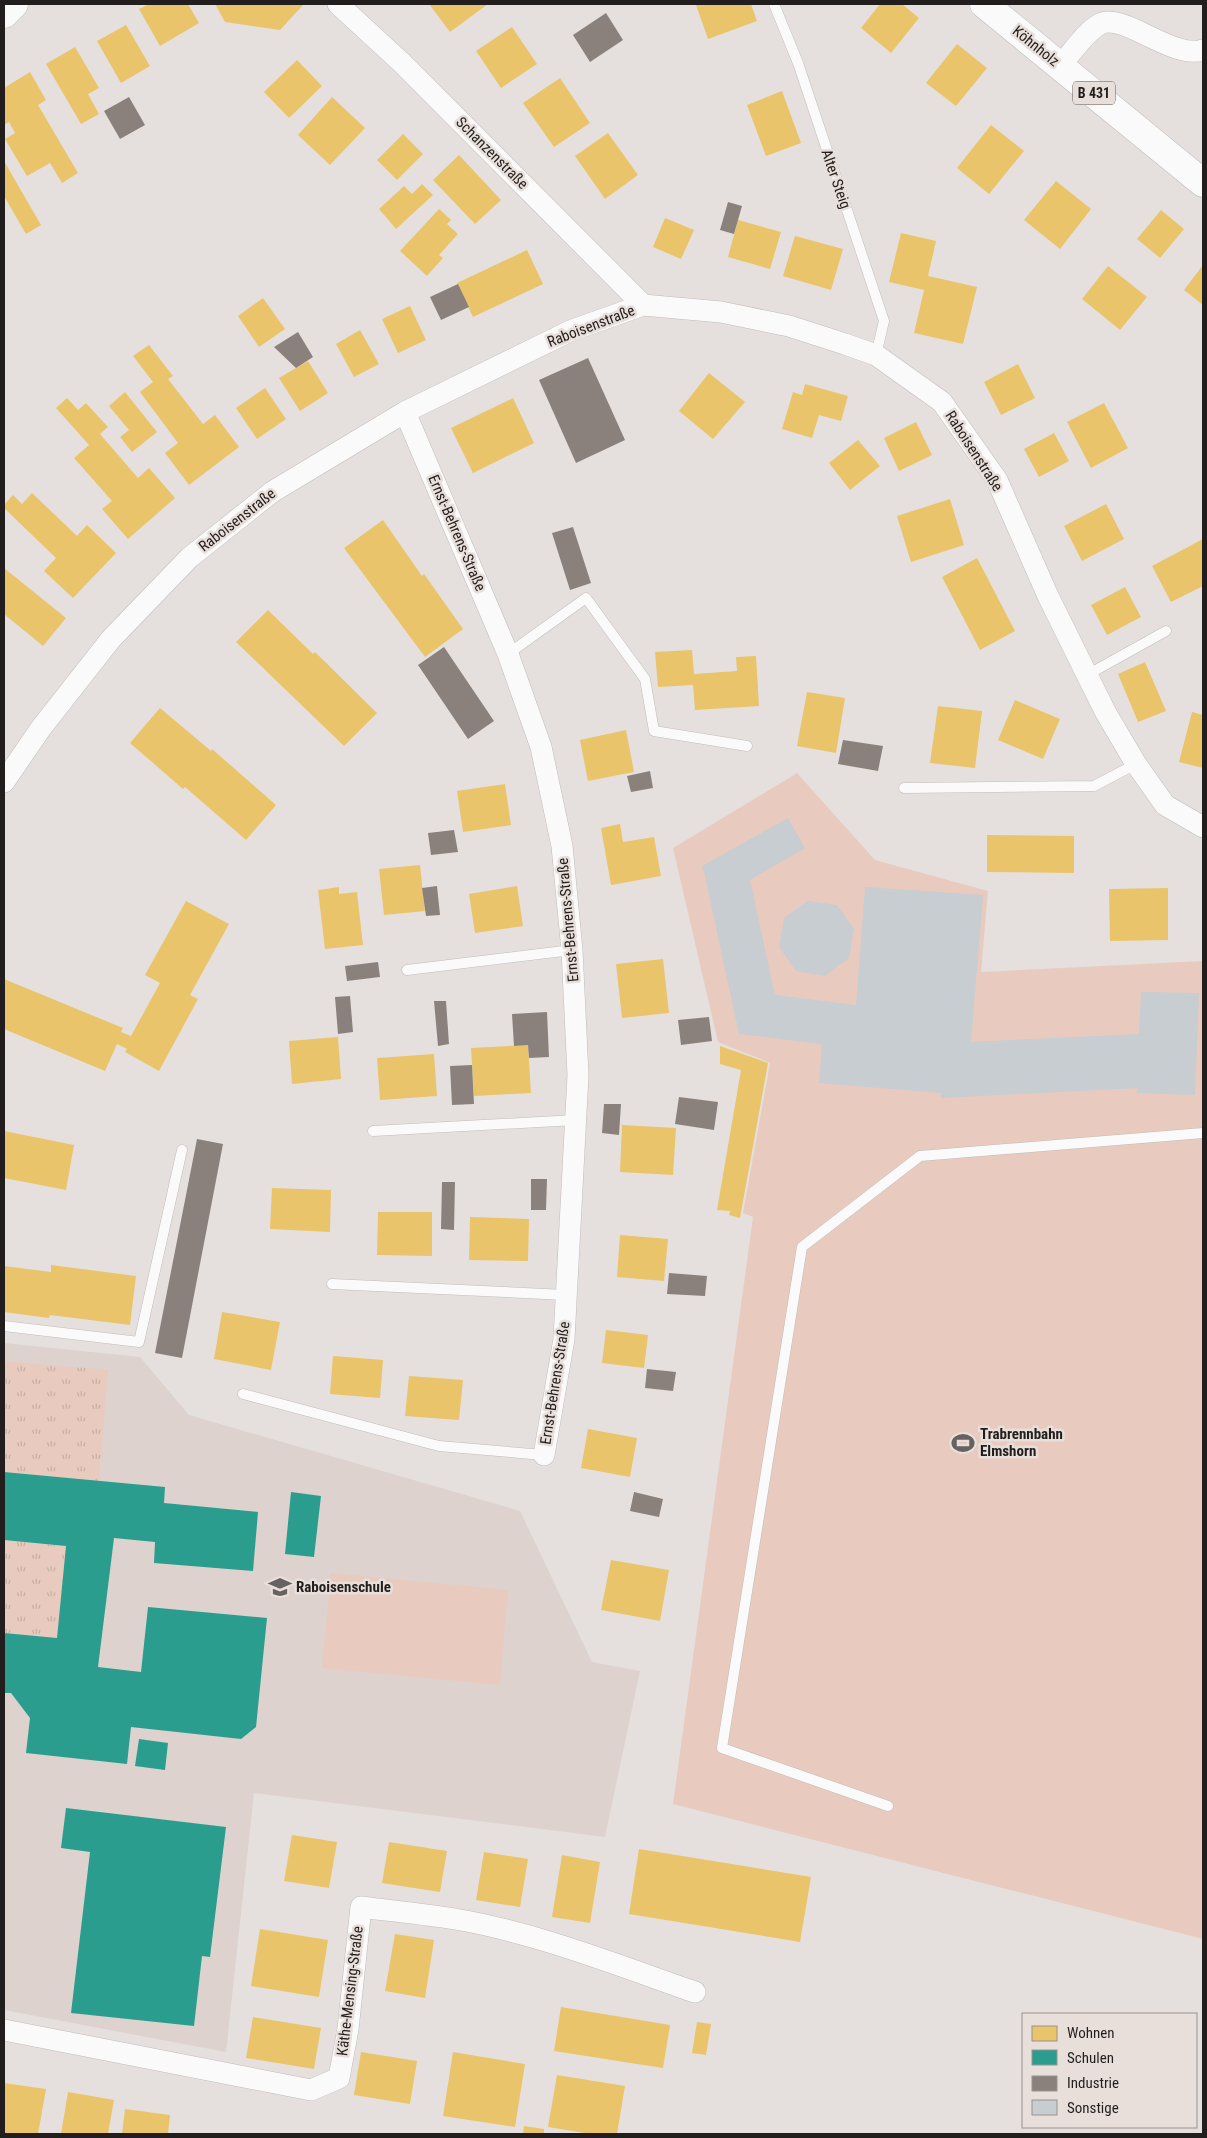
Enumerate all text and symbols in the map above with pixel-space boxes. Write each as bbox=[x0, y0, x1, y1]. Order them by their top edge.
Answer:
street label: Köhnholz bbox=[1009, 22, 1063, 70]
road number: B 431 bbox=[1073, 82, 1115, 105]
street label: Schanzenstraße bbox=[452, 113, 532, 193]
street label: Alter Steig bbox=[817, 147, 855, 211]
street label: Raboisenstraße bbox=[545, 301, 637, 351]
street label: Raboisenstraße bbox=[941, 407, 1007, 495]
street label: Ernst-Behrens-Straße bbox=[424, 472, 490, 594]
street label: Raboisenstraße bbox=[195, 485, 279, 555]
street label: Ernst-Behrens-Straße bbox=[554, 857, 582, 983]
street label: Ernst-Behrens-Straße bbox=[536, 1320, 574, 1446]
place label: Trabrennbahn Elmshorn bbox=[980, 1425, 1063, 1460]
sports icon: Trabrennbahn Elmshorn bbox=[950, 1430, 976, 1456]
school or university icon: Raboisenschule bbox=[267, 1574, 293, 1600]
place label: Raboisenschule bbox=[296, 1578, 391, 1596]
street label: Käthe-Mensing-Straße bbox=[333, 1925, 367, 2057]
legend bbox=[1022, 2013, 1197, 2128]
text: Wohnen bbox=[1067, 2024, 1115, 2042]
text: Schulen bbox=[1067, 2049, 1114, 2067]
text: Industrie bbox=[1067, 2074, 1119, 2092]
text: Sonstige bbox=[1067, 2099, 1119, 2117]

